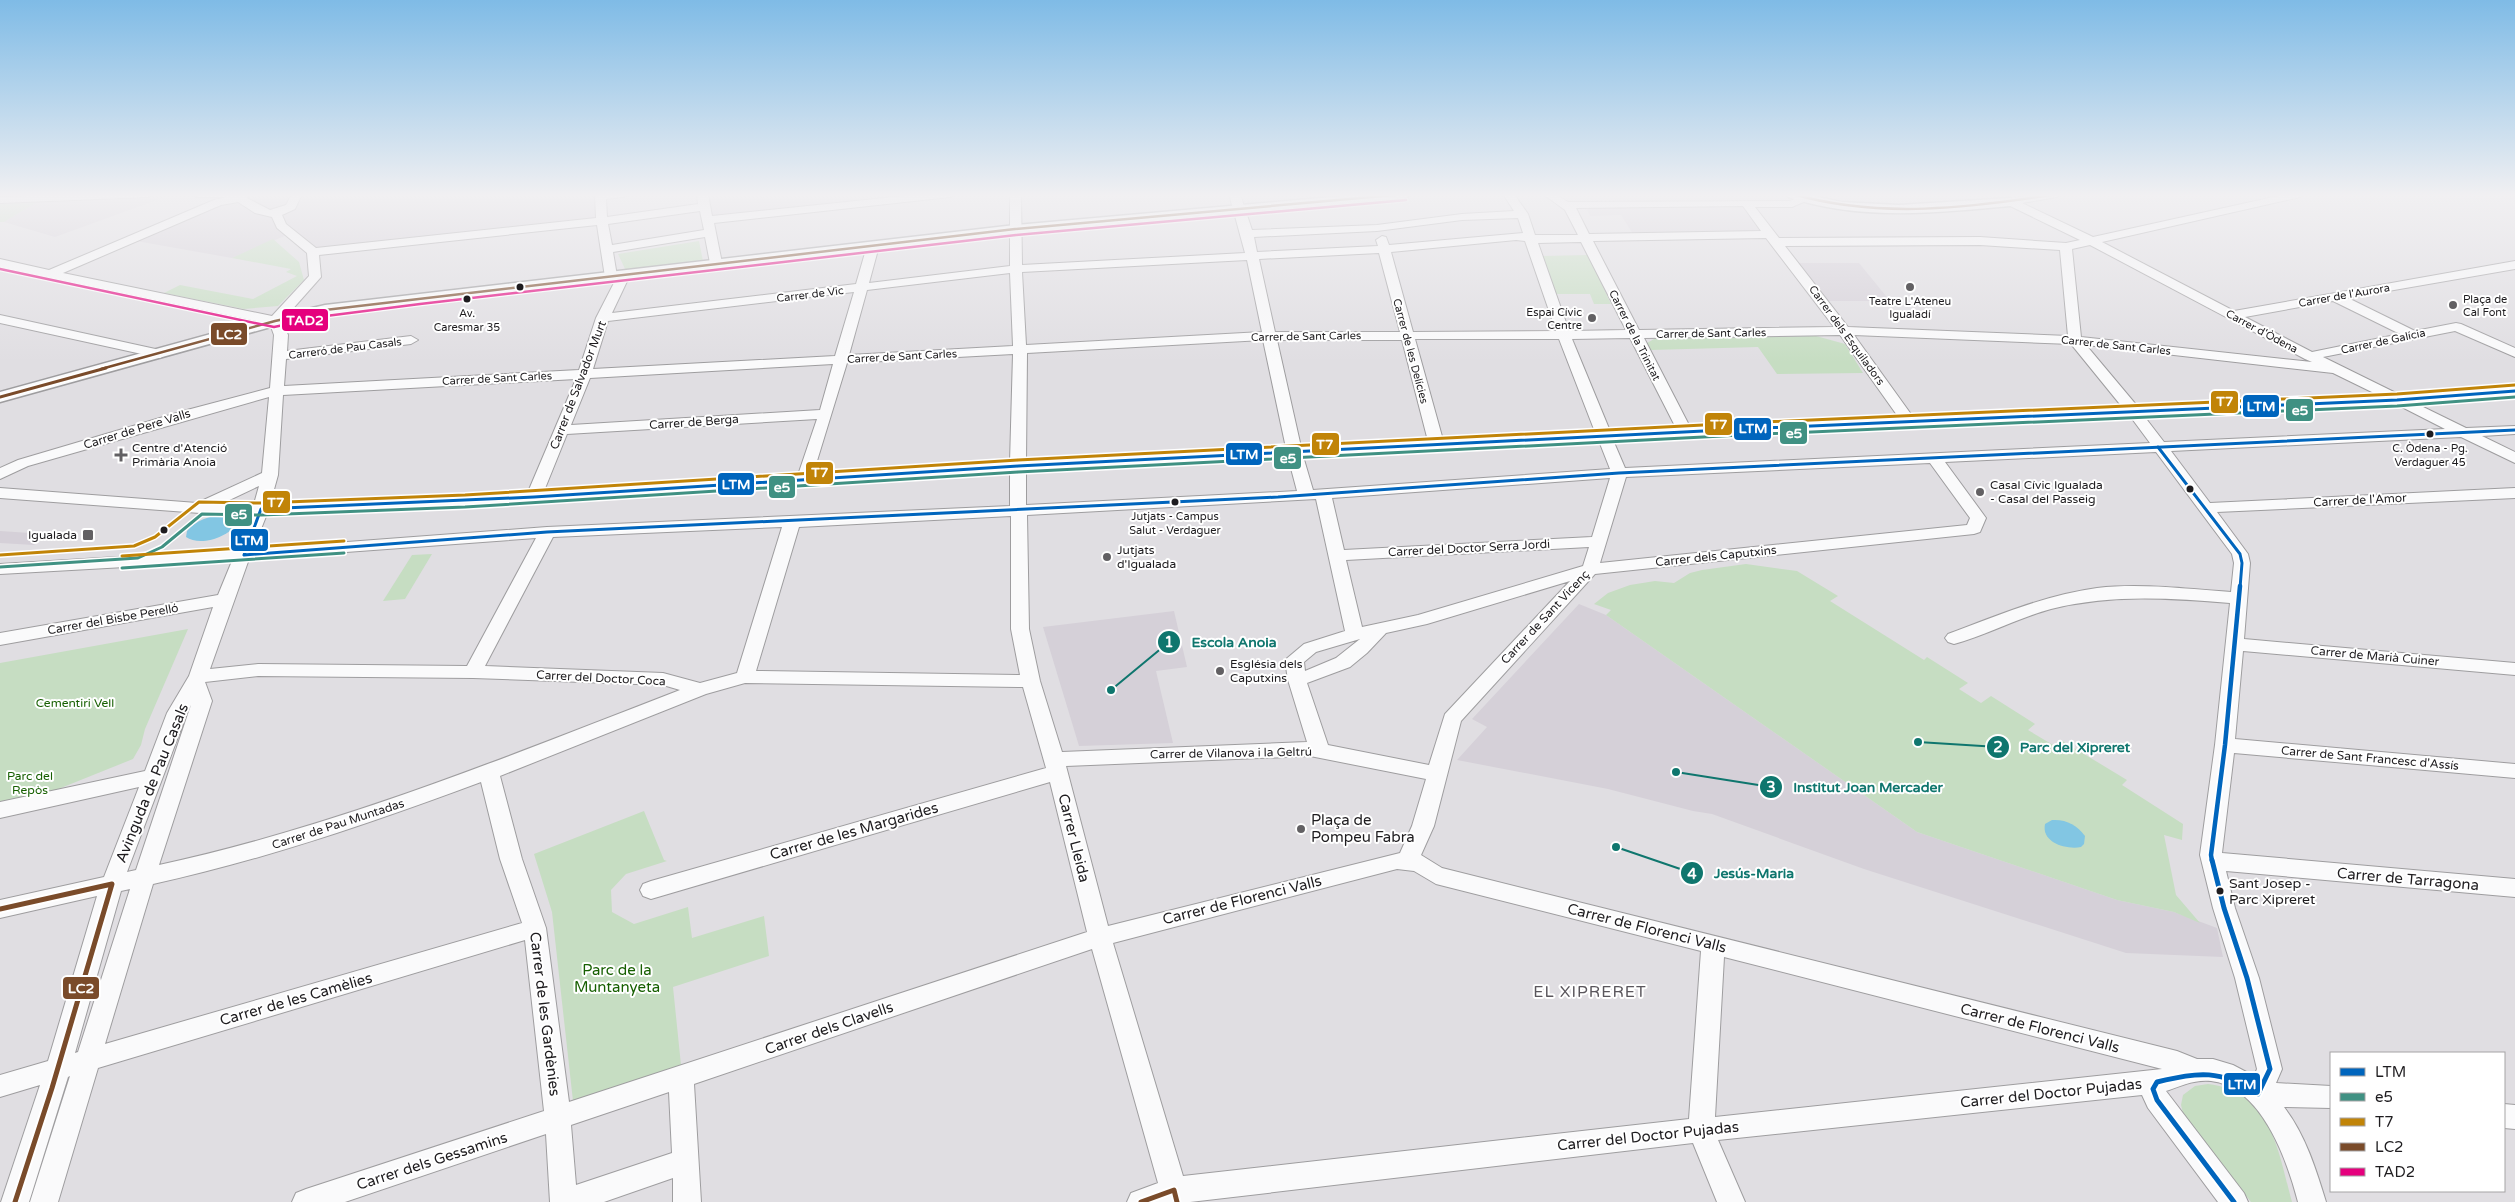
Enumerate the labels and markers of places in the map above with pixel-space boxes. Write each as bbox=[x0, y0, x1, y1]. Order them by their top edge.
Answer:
marker: Teatre L'Ateneu Igualadí bbox=[1904, 281, 1916, 293]
unlabelled marker bbox=[515, 282, 525, 292]
place label: Plaça de Cal Font bbox=[2463, 293, 2507, 319]
marker: Av. Caresmar 35 bbox=[462, 294, 472, 304]
place label: Teatre L'Ateneu Igualadí bbox=[1869, 295, 1951, 321]
marker: Plaça de Cal Font bbox=[2447, 299, 2459, 311]
place label: Espai Cívic Centre bbox=[1526, 306, 1582, 332]
place label: Av. Caresmar 35 bbox=[434, 307, 500, 334]
marker: Espai Cívic Centre bbox=[1586, 312, 1598, 324]
marker: C. Òdena - Pg. Verdaguer 45 bbox=[2425, 429, 2435, 439]
place label: Centre d'Atenció Primària Anoia bbox=[132, 441, 227, 469]
place label: C. Òdena - Pg. Verdaguer 45 bbox=[2392, 441, 2468, 469]
marker: Centre d'Atenció Primària Anoia bbox=[114, 448, 128, 462]
place label: Casal Cívic Igualada - Casal del Passeig bbox=[1990, 478, 2103, 506]
unlabelled marker bbox=[2185, 484, 2195, 494]
marker: Casal Cívic Igualada - Casal del Passeig bbox=[1974, 486, 1986, 498]
marker: Jutjats - Campus Salut - Verdaguer bbox=[1170, 497, 1180, 507]
place label: Jutjats - Campus Salut - Verdaguer bbox=[1129, 510, 1221, 537]
unlabelled marker bbox=[159, 525, 169, 535]
place label: Igualada bbox=[28, 528, 77, 542]
marker: Igualada bbox=[81, 528, 95, 542]
place label: Jutjats d'Igualada bbox=[1117, 543, 1176, 571]
marker: Jutjats d'Igualada bbox=[1101, 551, 1113, 563]
callout: Escola Anoia bbox=[1156, 627, 1287, 656]
place label: Església dels Caputxins bbox=[1230, 657, 1303, 685]
marker: Església dels Caputxins bbox=[1214, 665, 1226, 677]
callout: Parc del Xipreret bbox=[1985, 732, 2140, 761]
callout: Institut Joan Mercader bbox=[1758, 772, 1953, 801]
place label: Plaça de Pompeu Fabra bbox=[1311, 811, 1415, 846]
marker: Plaça de Pompeu Fabra bbox=[1295, 823, 1307, 835]
callout: Jesús-Maria bbox=[1679, 859, 1805, 888]
place label: Sant Josep - Parc Xipreret bbox=[2229, 875, 2316, 908]
marker: Sant Josep - Parc Xipreret bbox=[2215, 886, 2225, 896]

